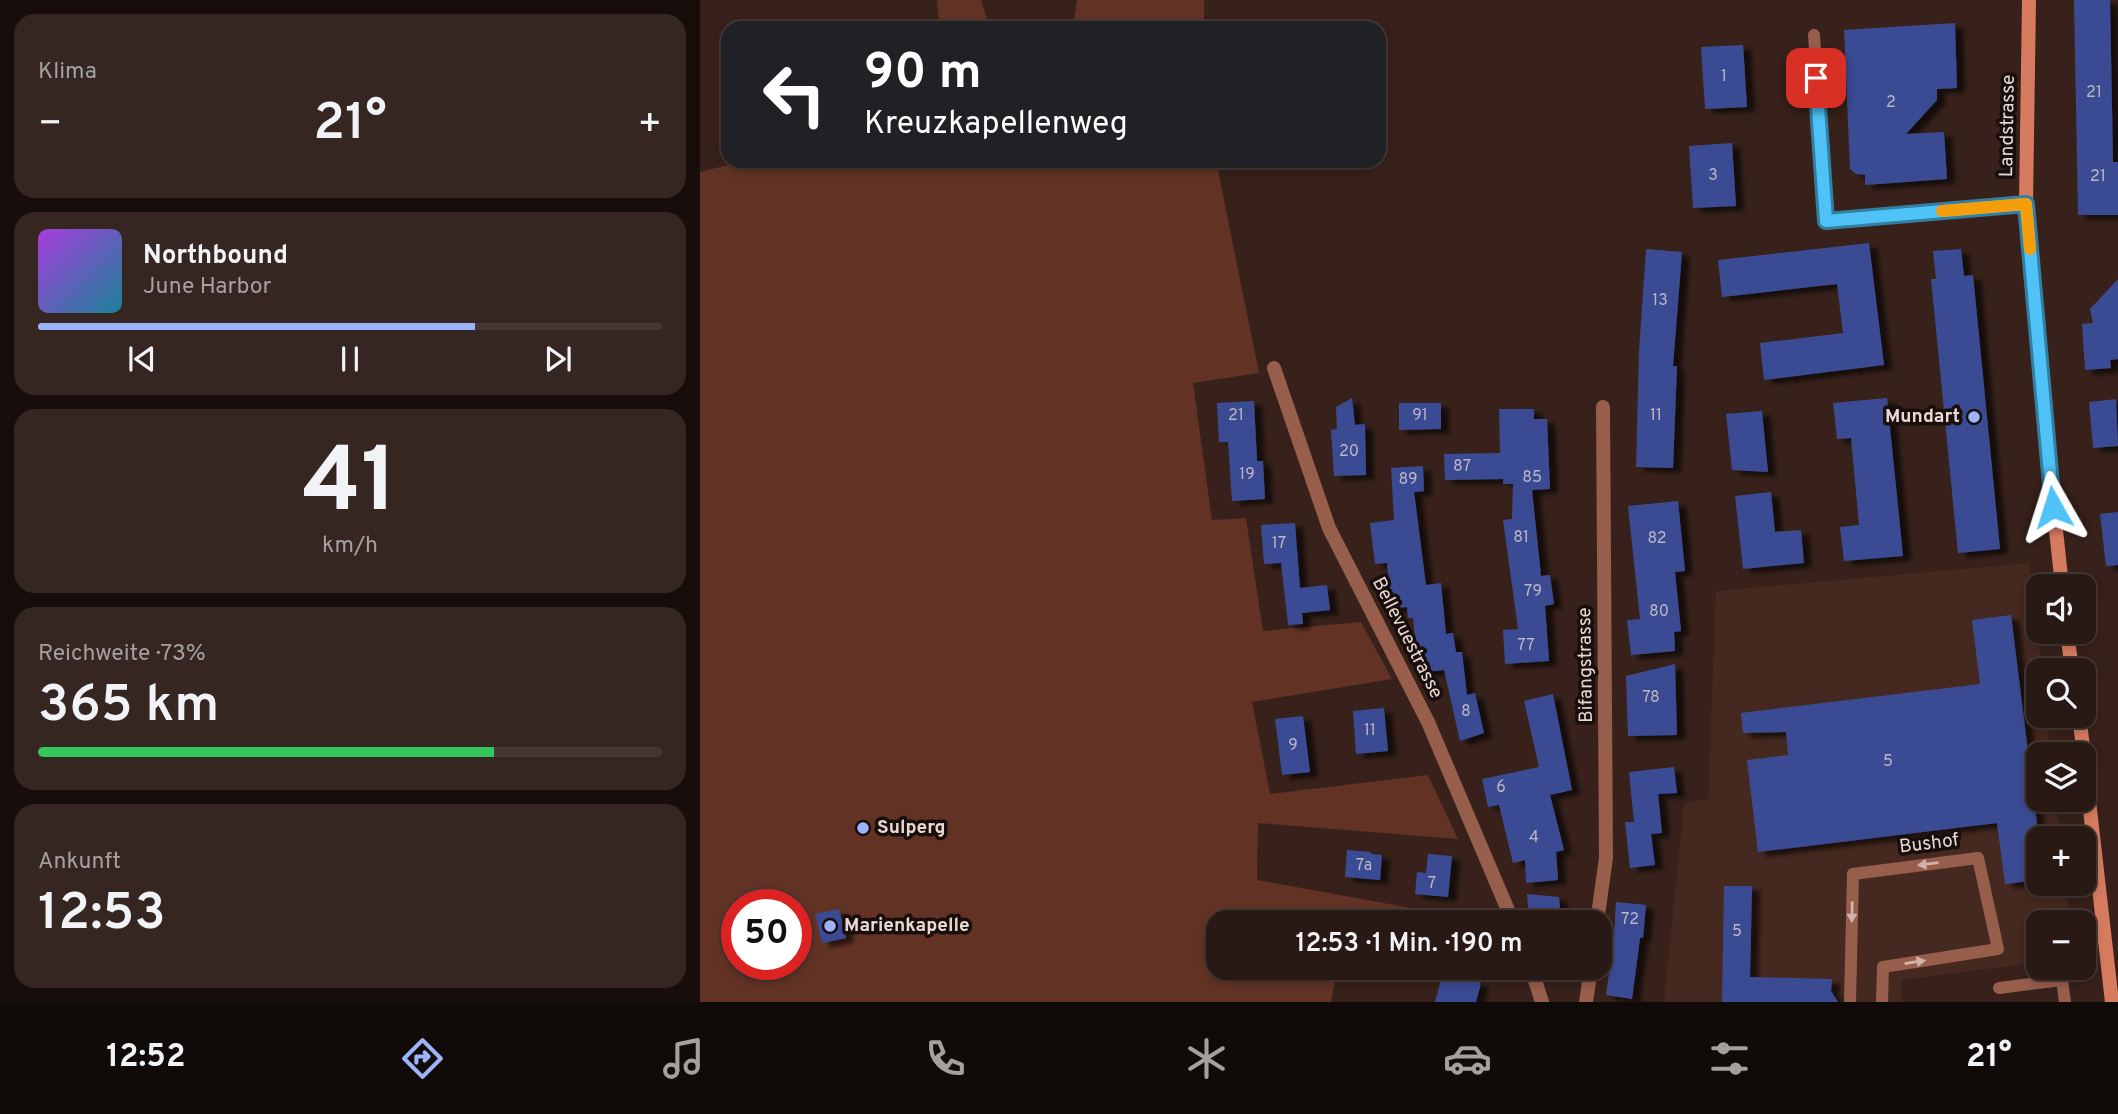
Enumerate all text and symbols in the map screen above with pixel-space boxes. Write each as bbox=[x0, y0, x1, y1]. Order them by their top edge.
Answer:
text: 90 m bbox=[864, 44, 982, 106]
pin bbox=[1786, 48, 1846, 108]
icon: left bbox=[749, 49, 840, 140]
text: Klima bbox=[38, 58, 97, 87]
icon: arrive bbox=[1797, 59, 1835, 97]
house number: 1 bbox=[1721, 67, 1727, 87]
street label: Landstrasse bbox=[1995, 75, 2021, 177]
house number: 21 bbox=[2086, 83, 2102, 103]
text: 21° bbox=[313, 92, 387, 158]
house number: 2 bbox=[1886, 93, 1896, 113]
text: − bbox=[38, 101, 63, 150]
text: + bbox=[637, 101, 662, 150]
text: Kreuzkapellenweg bbox=[864, 105, 1128, 145]
house number: 3 bbox=[1708, 166, 1718, 186]
house number: 21 bbox=[2090, 167, 2106, 187]
text: Northbound bbox=[143, 240, 288, 273]
text: June Harbor bbox=[143, 273, 271, 302]
house number: 13 bbox=[1652, 291, 1668, 311]
icon: previous bbox=[123, 340, 161, 378]
icon: pause bbox=[331, 340, 369, 378]
icon: next bbox=[539, 340, 577, 378]
place label: Mundart bbox=[1885, 405, 1960, 429]
house number: 21 bbox=[1228, 406, 1244, 426]
house number: 91 bbox=[1412, 406, 1428, 426]
house number: 11 bbox=[1650, 406, 1662, 426]
marker: Mundart bbox=[1966, 409, 1982, 425]
text: 41 bbox=[303, 429, 397, 544]
house number: 20 bbox=[1339, 442, 1359, 462]
house number: 87 bbox=[1453, 457, 1471, 477]
house number: 19 bbox=[1239, 465, 1255, 485]
house number: 85 bbox=[1522, 468, 1542, 488]
house number: 89 bbox=[1398, 470, 1418, 490]
position arrow bbox=[2016, 470, 2090, 544]
house number: 81 bbox=[1513, 528, 1529, 548]
house number: 82 bbox=[1647, 529, 1667, 549]
text: km/h bbox=[322, 532, 378, 561]
house number: 17 bbox=[1272, 534, 1286, 554]
street label: Bellevuestrasse bbox=[1366, 573, 1448, 703]
map controls bbox=[2026, 574, 2096, 980]
button: sound bbox=[2026, 574, 2096, 644]
house number: 79 bbox=[1524, 582, 1542, 602]
house number: 80 bbox=[1649, 602, 1669, 622]
street label: Bifangstrasse bbox=[1573, 607, 1599, 723]
house number: 77 bbox=[1517, 636, 1535, 656]
text: Reichweite · 73% bbox=[38, 640, 206, 669]
button: search bbox=[2026, 658, 2096, 728]
text: 365 km bbox=[38, 674, 219, 740]
house number: 78 bbox=[1642, 688, 1660, 708]
house number: 8 bbox=[1461, 702, 1471, 722]
house number: 11 bbox=[1364, 721, 1376, 741]
house number: 9 bbox=[1288, 736, 1298, 756]
button: layers bbox=[2026, 742, 2096, 812]
house number: 5 bbox=[1883, 752, 1893, 772]
house number: 6 bbox=[1496, 778, 1506, 798]
place label: Sulperg bbox=[877, 816, 946, 840]
marker: Sulperg bbox=[855, 820, 871, 836]
button: + bbox=[2026, 826, 2096, 896]
house number: 4 bbox=[1529, 828, 1539, 848]
street label: Bushof bbox=[1898, 828, 1961, 860]
text: Ankunft bbox=[38, 848, 121, 877]
house number: 7a bbox=[1356, 856, 1372, 876]
one-way arrow bbox=[1917, 859, 1939, 870]
house number: 7 bbox=[1428, 874, 1436, 894]
text: 12:53 bbox=[38, 882, 166, 948]
speed limit sign: 50 bbox=[721, 889, 812, 980]
one-way arrow bbox=[1846, 901, 1858, 923]
house number: 72 bbox=[1621, 910, 1639, 930]
button: − bbox=[2026, 910, 2096, 980]
place label: Marienkapelle bbox=[844, 914, 970, 938]
marker: Marienkapelle bbox=[822, 918, 838, 934]
house number: 5 bbox=[1732, 922, 1742, 942]
text: 12:53 · 1 Min. · 190 m bbox=[1295, 928, 1523, 961]
one-way arrow bbox=[1905, 956, 1927, 967]
icon: directions bbox=[398, 1034, 447, 1083]
icon: music bbox=[659, 1034, 708, 1083]
icon: phone bbox=[921, 1034, 970, 1083]
icon: climate bbox=[1182, 1034, 1231, 1083]
icon: car bbox=[1443, 1034, 1492, 1083]
icon: filters bbox=[1705, 1034, 1754, 1083]
text: 12:52 bbox=[106, 1038, 185, 1078]
text: 21° bbox=[1966, 1038, 2012, 1078]

